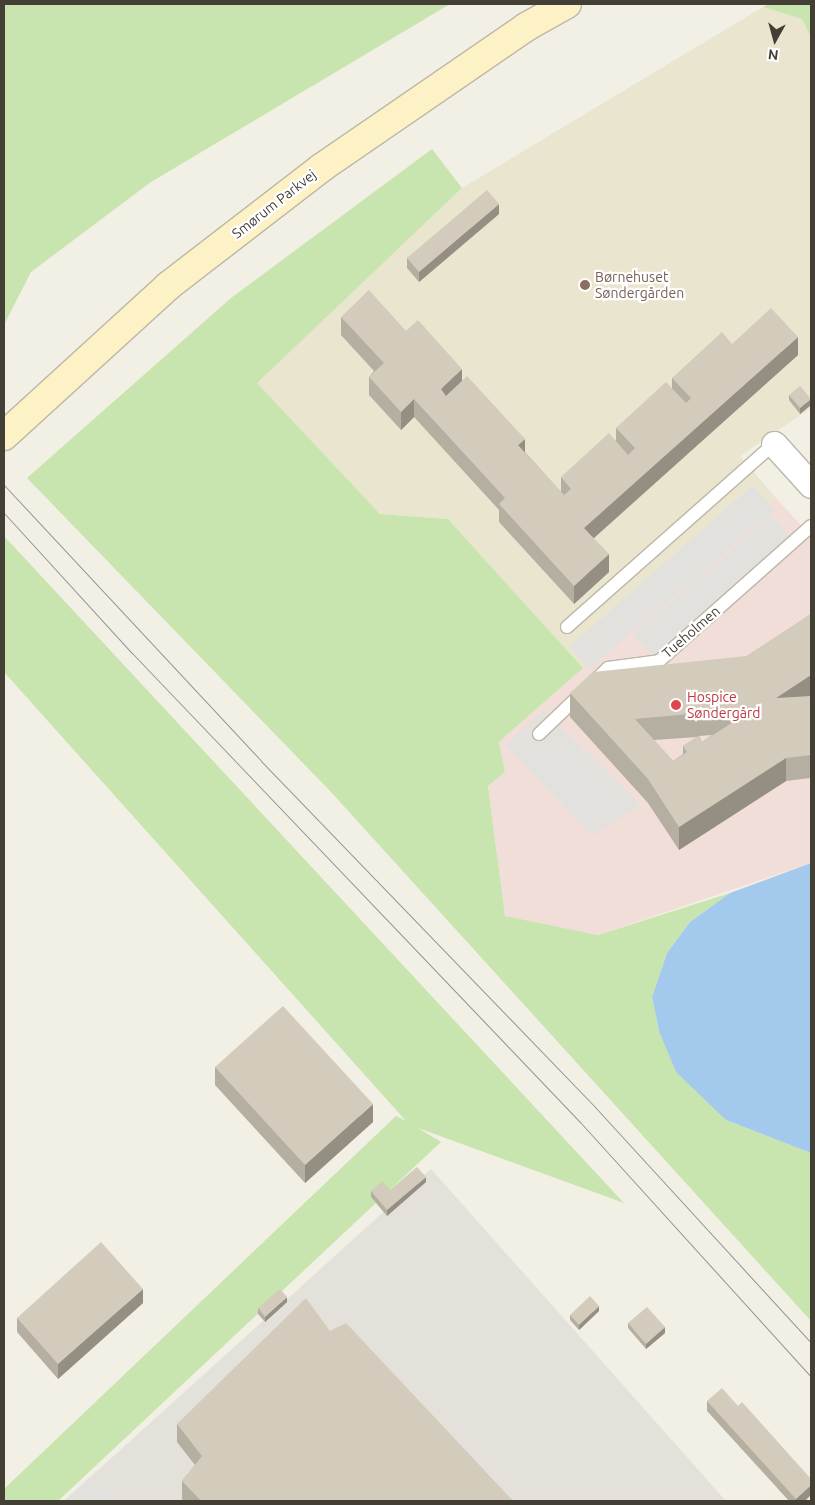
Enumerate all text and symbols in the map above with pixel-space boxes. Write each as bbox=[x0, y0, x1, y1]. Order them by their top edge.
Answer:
north arrow bbox=[750, 15, 800, 65]
text: N bbox=[767, 46, 779, 63]
street label: Smørum Parkvej bbox=[229, 166, 319, 242]
place label: Børnehuset Søndergården bbox=[595, 269, 684, 302]
marker: Børnehuset Søndergården bbox=[579, 279, 591, 291]
street label: Tueholmen bbox=[659, 602, 723, 662]
place label: Hospice Søndergård bbox=[687, 689, 760, 722]
marker: Hospice Søndergård bbox=[669, 698, 683, 712]

